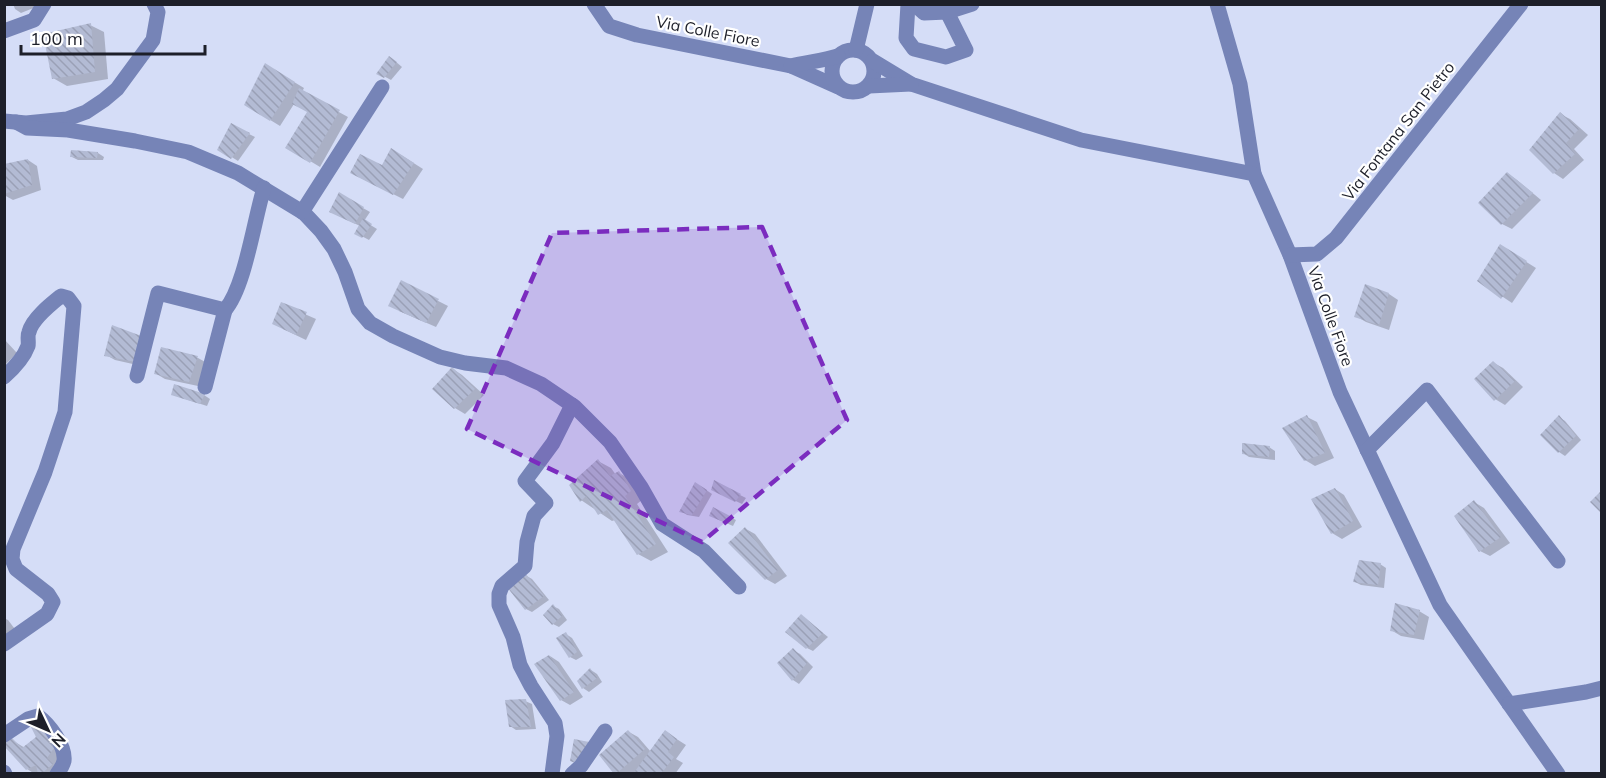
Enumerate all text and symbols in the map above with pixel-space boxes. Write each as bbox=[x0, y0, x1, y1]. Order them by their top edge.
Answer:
street label: Via Colle Fiore bbox=[654, 11, 762, 51]
scale bar bbox=[21, 18, 206, 56]
text: 100 m bbox=[30, 27, 83, 50]
street label: Via Fontana San Pietro bbox=[1338, 58, 1458, 204]
street label: Via Colle Fiore bbox=[1304, 263, 1358, 369]
north arrow bbox=[18, 700, 78, 760]
text: N bbox=[47, 729, 70, 752]

